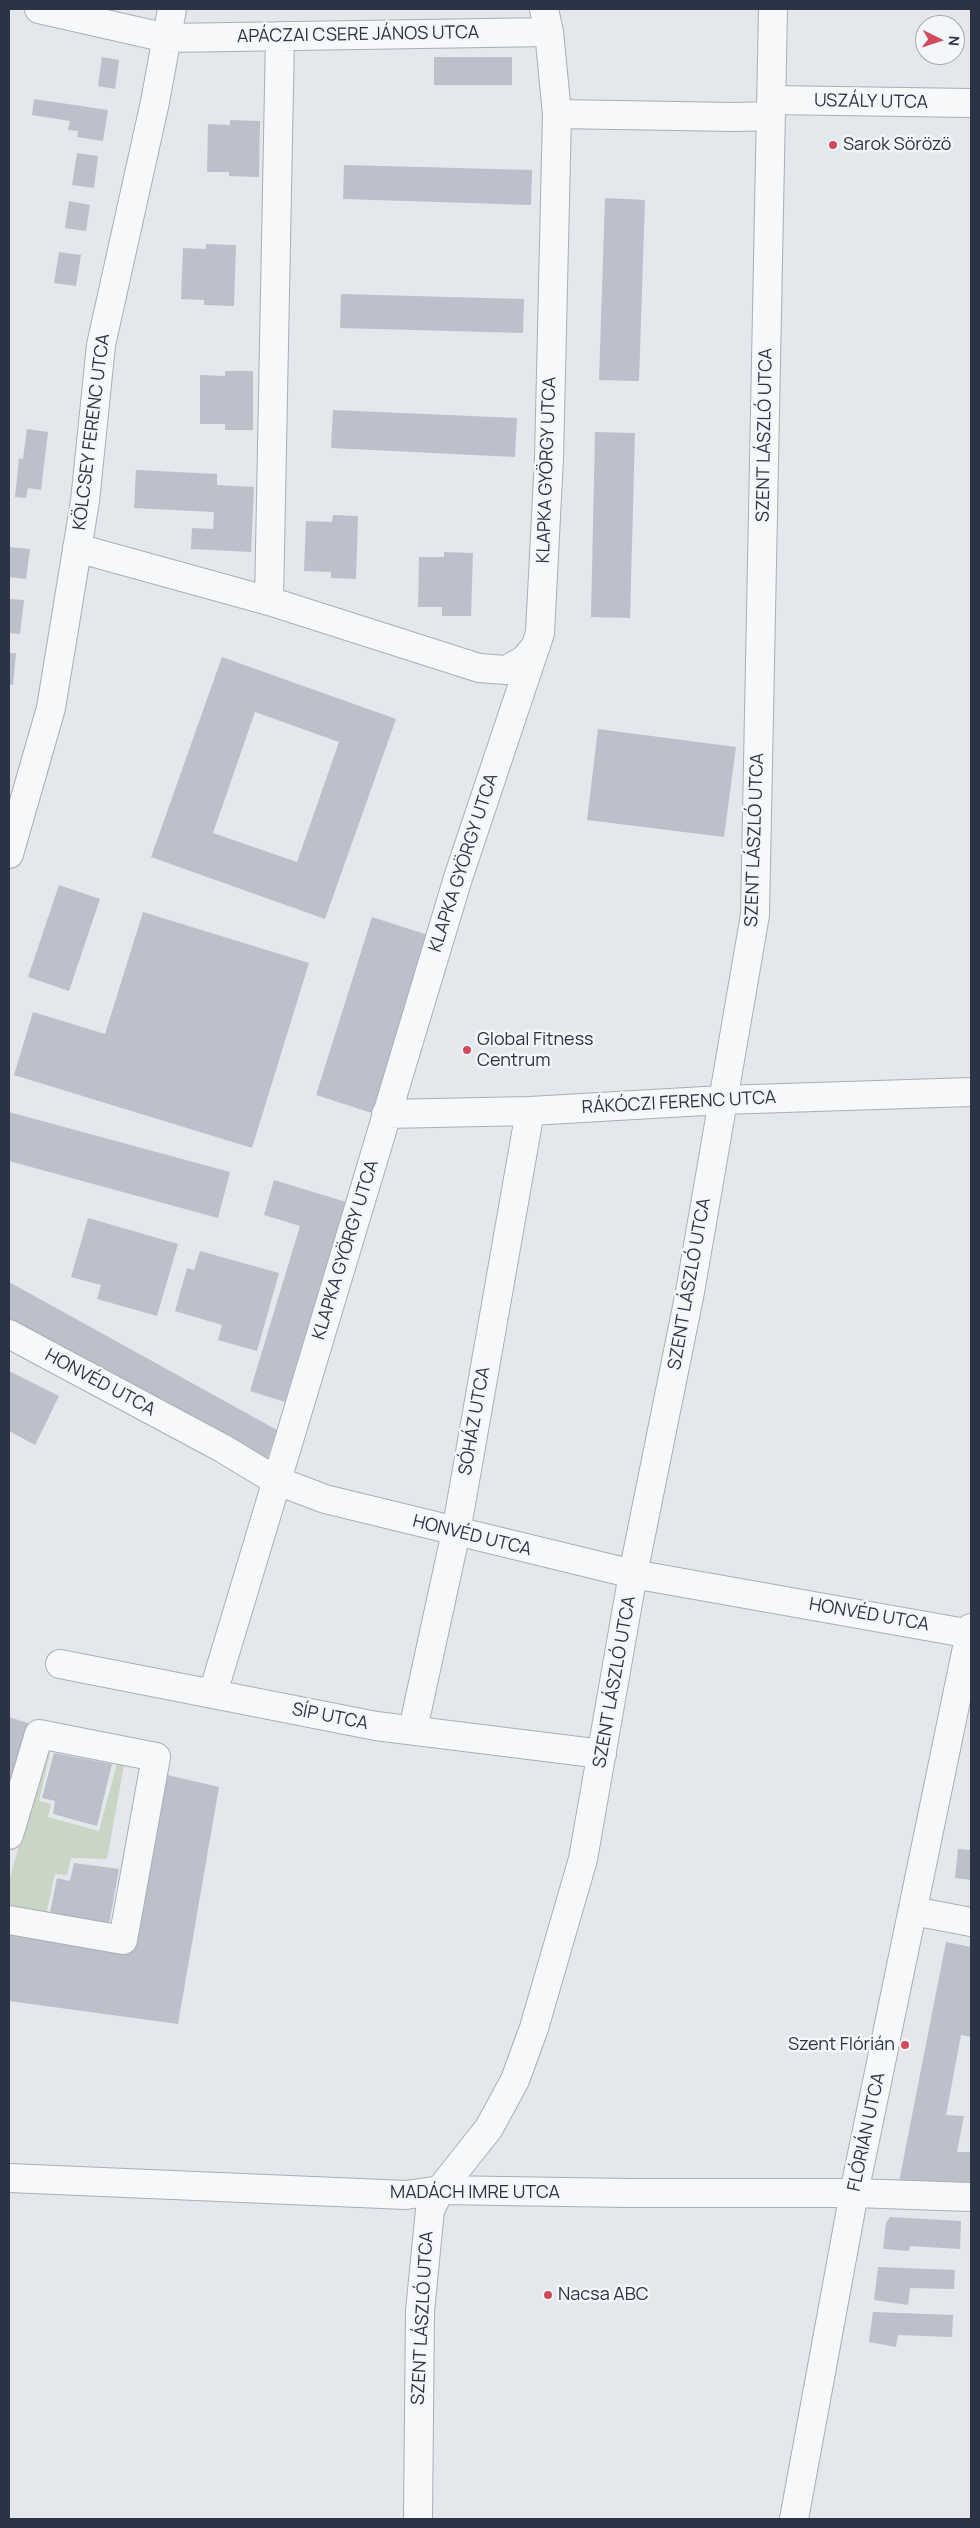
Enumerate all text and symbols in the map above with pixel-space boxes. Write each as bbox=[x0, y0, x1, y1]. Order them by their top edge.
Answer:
north arrow bbox=[915, 15, 965, 65]
street label: APÁCZAI CSERE JÁNOS UTCA bbox=[237, 22, 479, 48]
text: N bbox=[945, 35, 964, 47]
street label: USZÁLY UTCA bbox=[814, 90, 928, 114]
place label: Sarok Sörözö bbox=[843, 134, 951, 156]
marker: Sarok Sörözö bbox=[827, 139, 839, 151]
street label: KÖLCSEY FERENC UTCA bbox=[69, 333, 115, 531]
street label: SZENT LÁSZLÓ UTCA bbox=[753, 348, 777, 522]
street label: KLAPKA GYÖRGY UTCA bbox=[533, 376, 561, 564]
street label: SZENT LÁSZLÓ UTCA bbox=[741, 753, 769, 927]
street label: KLAPKA GYÖRGY UTCA bbox=[425, 771, 503, 955]
place label: Global Fitness Centrum bbox=[477, 1029, 594, 1072]
marker: Global Fitness Centrum bbox=[461, 1044, 473, 1056]
street label: RÁKÓCZI FERENC UTCA bbox=[581, 1087, 777, 1119]
street label: KLAPKA GYÖRGY UTCA bbox=[308, 1158, 384, 1342]
street label: SZENT LÁSZLÓ UTCA bbox=[664, 1196, 716, 1372]
street label: HONVÉD UTCA bbox=[41, 1345, 159, 1421]
street label: SÓHÁZ UTCA bbox=[455, 1365, 495, 1477]
street label: HONVÉD UTCA bbox=[410, 1511, 534, 1561]
street label: SZENT LÁSZLÓ UTCA bbox=[589, 1594, 641, 1770]
street label: HONVÉD UTCA bbox=[807, 1594, 931, 1636]
street label: SÍP UTCA bbox=[290, 1699, 370, 1735]
place label: Szent Flórián bbox=[788, 2034, 895, 2056]
marker: Szent Flórián bbox=[899, 2039, 911, 2051]
street label: FLÓRIÁN UTCA bbox=[844, 2071, 890, 2193]
street label: MADÁCH IMRE UTCA bbox=[390, 2182, 560, 2204]
street label: SZENT LÁSZLÓ UTCA bbox=[408, 2230, 438, 2406]
place label: Nacsa ABC bbox=[558, 2284, 649, 2306]
marker: Nacsa ABC bbox=[542, 2289, 554, 2301]

